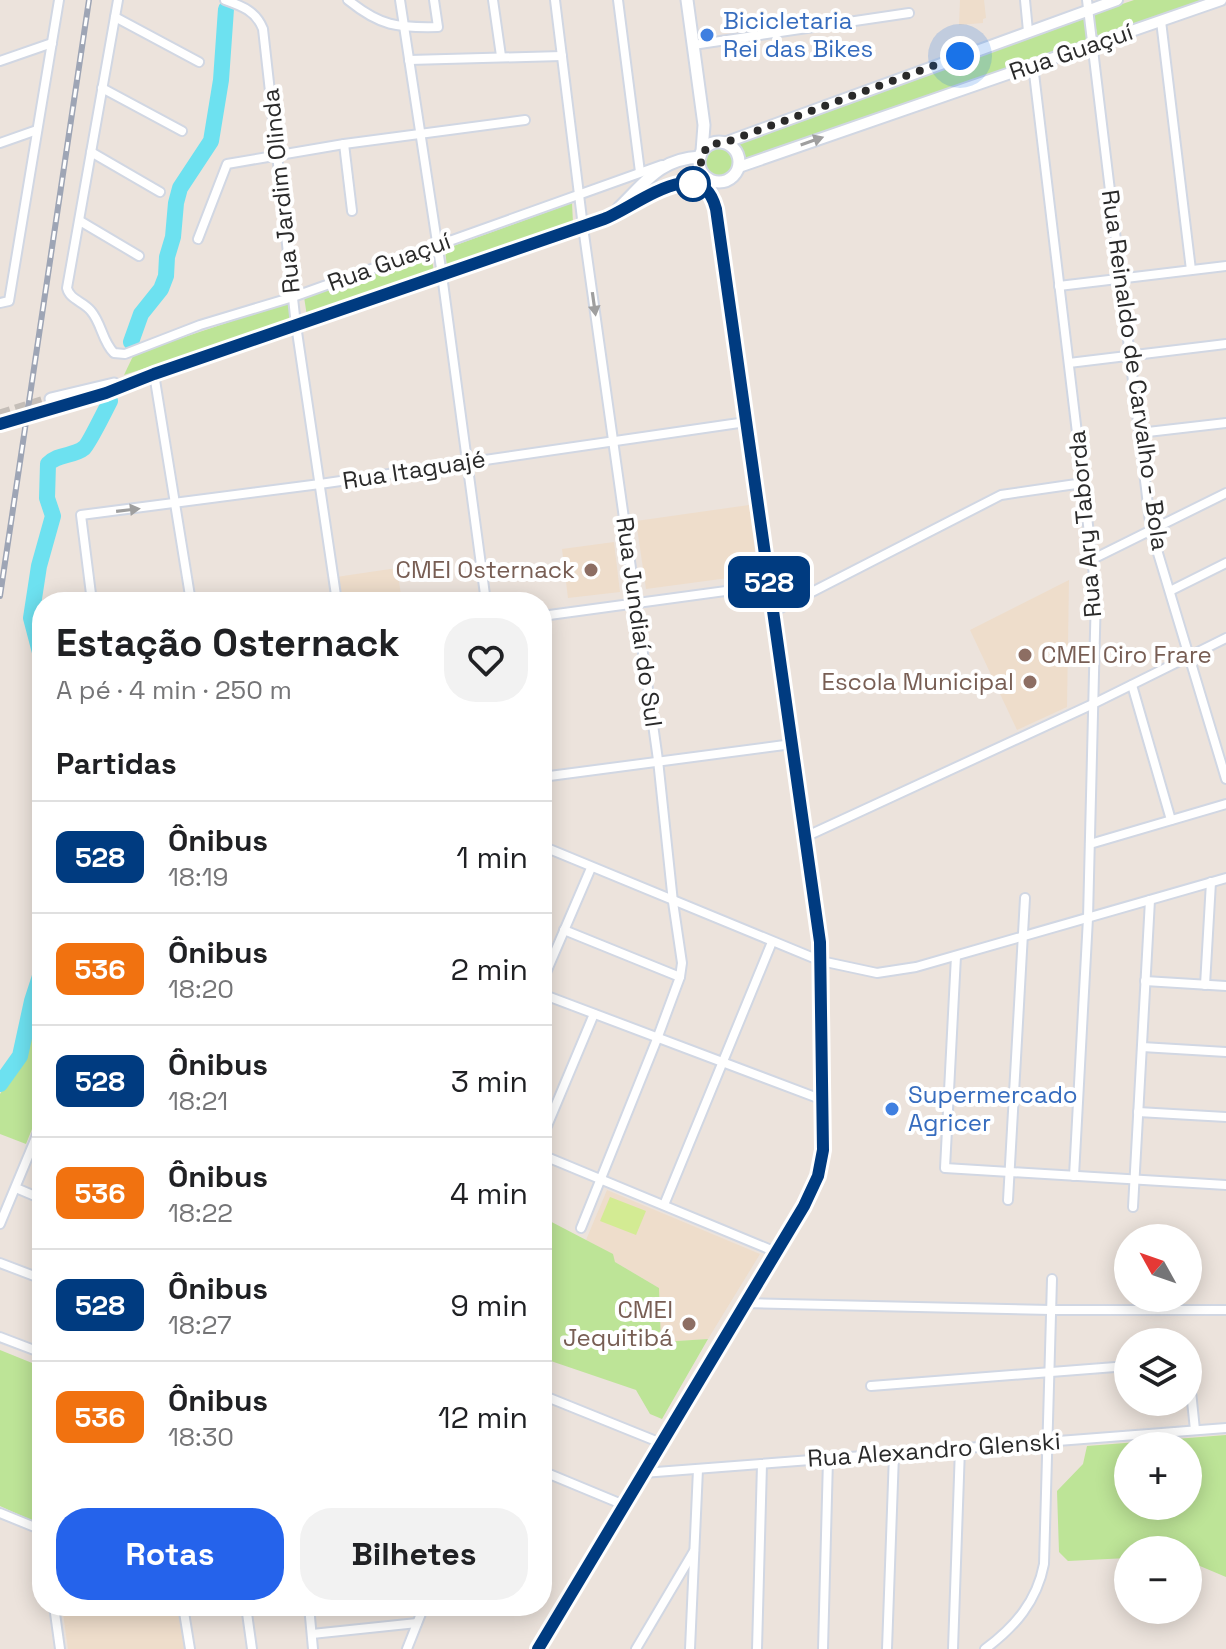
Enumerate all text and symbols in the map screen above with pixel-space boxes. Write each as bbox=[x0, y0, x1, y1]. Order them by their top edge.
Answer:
place label: Bicicletaria Rei das Bikes bbox=[723, 5, 873, 64]
street label: Rua Guaçuí bbox=[1005, 16, 1137, 87]
marker: Bicicletaria Rei das Bikes bbox=[698, 26, 716, 44]
your location bbox=[940, 36, 980, 76]
street label: Rua Jardim Olinda bbox=[254, 87, 307, 295]
one-way arrow bbox=[801, 135, 825, 147]
unlabelled marker bbox=[676, 167, 710, 201]
street label: Rua Reinaldo de Carvalho - Bola bbox=[1095, 188, 1176, 553]
street label: Rua Guaçuí bbox=[323, 225, 455, 298]
one-way arrow bbox=[588, 292, 601, 317]
street label: Rua Ary Taborda bbox=[1061, 429, 1108, 619]
street label: Rua Itaguajé bbox=[340, 443, 488, 496]
one-way arrow bbox=[116, 503, 141, 516]
street label: Rua Jundiaí do Sul bbox=[609, 515, 670, 729]
place label: CMEI Osternack bbox=[396, 554, 575, 585]
line badge: 528 bbox=[723, 556, 815, 608]
marker: CMEI Osternack bbox=[582, 561, 600, 579]
text: 528 bbox=[744, 564, 794, 600]
button: heart bbox=[444, 618, 528, 702]
text: Estação Osternack bbox=[56, 619, 400, 667]
place label: CMEI Ciro Frare bbox=[1041, 639, 1212, 670]
marker: CMEI Ciro Frare bbox=[1016, 646, 1034, 664]
place label: Escola Municipal bbox=[821, 666, 1014, 697]
text: A pé · 4 min · 250 m bbox=[56, 673, 292, 707]
marker: Escola Municipal bbox=[1021, 673, 1039, 691]
text: Partidas bbox=[56, 744, 177, 783]
text: Ônibus bbox=[168, 821, 268, 860]
text: 1 min bbox=[456, 838, 528, 877]
text: 528 bbox=[75, 839, 125, 875]
text: 18:19 bbox=[168, 860, 228, 894]
text: Ônibus bbox=[168, 933, 268, 972]
text: 2 min bbox=[451, 950, 528, 989]
text: 536 bbox=[74, 951, 126, 987]
text: 18:20 bbox=[168, 972, 234, 1006]
text: Ônibus bbox=[168, 1045, 268, 1084]
text: 3 min bbox=[451, 1062, 528, 1101]
text: 528 bbox=[75, 1063, 125, 1099]
place label: Supermercado Agricer bbox=[908, 1079, 1078, 1138]
text: 18:21 bbox=[168, 1084, 228, 1118]
marker: Supermercado Agricer bbox=[883, 1100, 901, 1118]
text: Ônibus bbox=[168, 1157, 268, 1196]
text: 4 min bbox=[450, 1174, 528, 1213]
text: 536 bbox=[74, 1175, 126, 1211]
text: 18:22 bbox=[168, 1196, 233, 1230]
north arrow bbox=[1114, 1224, 1202, 1312]
map controls bbox=[1114, 1224, 1202, 1624]
text: Ônibus bbox=[168, 1269, 268, 1308]
text: 9 min bbox=[450, 1286, 528, 1325]
text: 528 bbox=[75, 1287, 125, 1323]
place label: CMEI Jequitibá bbox=[563, 1294, 673, 1353]
text: 18:27 bbox=[168, 1308, 232, 1342]
marker: CMEI Jequitibá bbox=[680, 1315, 698, 1333]
button: layers bbox=[1114, 1328, 1202, 1416]
text: Ônibus bbox=[168, 1381, 268, 1420]
text: 12 min bbox=[438, 1398, 528, 1437]
text: 536 bbox=[74, 1399, 126, 1435]
text: 18:30 bbox=[168, 1420, 234, 1454]
street label: Rua Alexandro Glenski bbox=[806, 1425, 1061, 1474]
button: + bbox=[1114, 1432, 1202, 1520]
button: Rotas bbox=[56, 1508, 284, 1600]
button: Bilhetes bbox=[300, 1508, 528, 1600]
button: − bbox=[1114, 1536, 1202, 1624]

